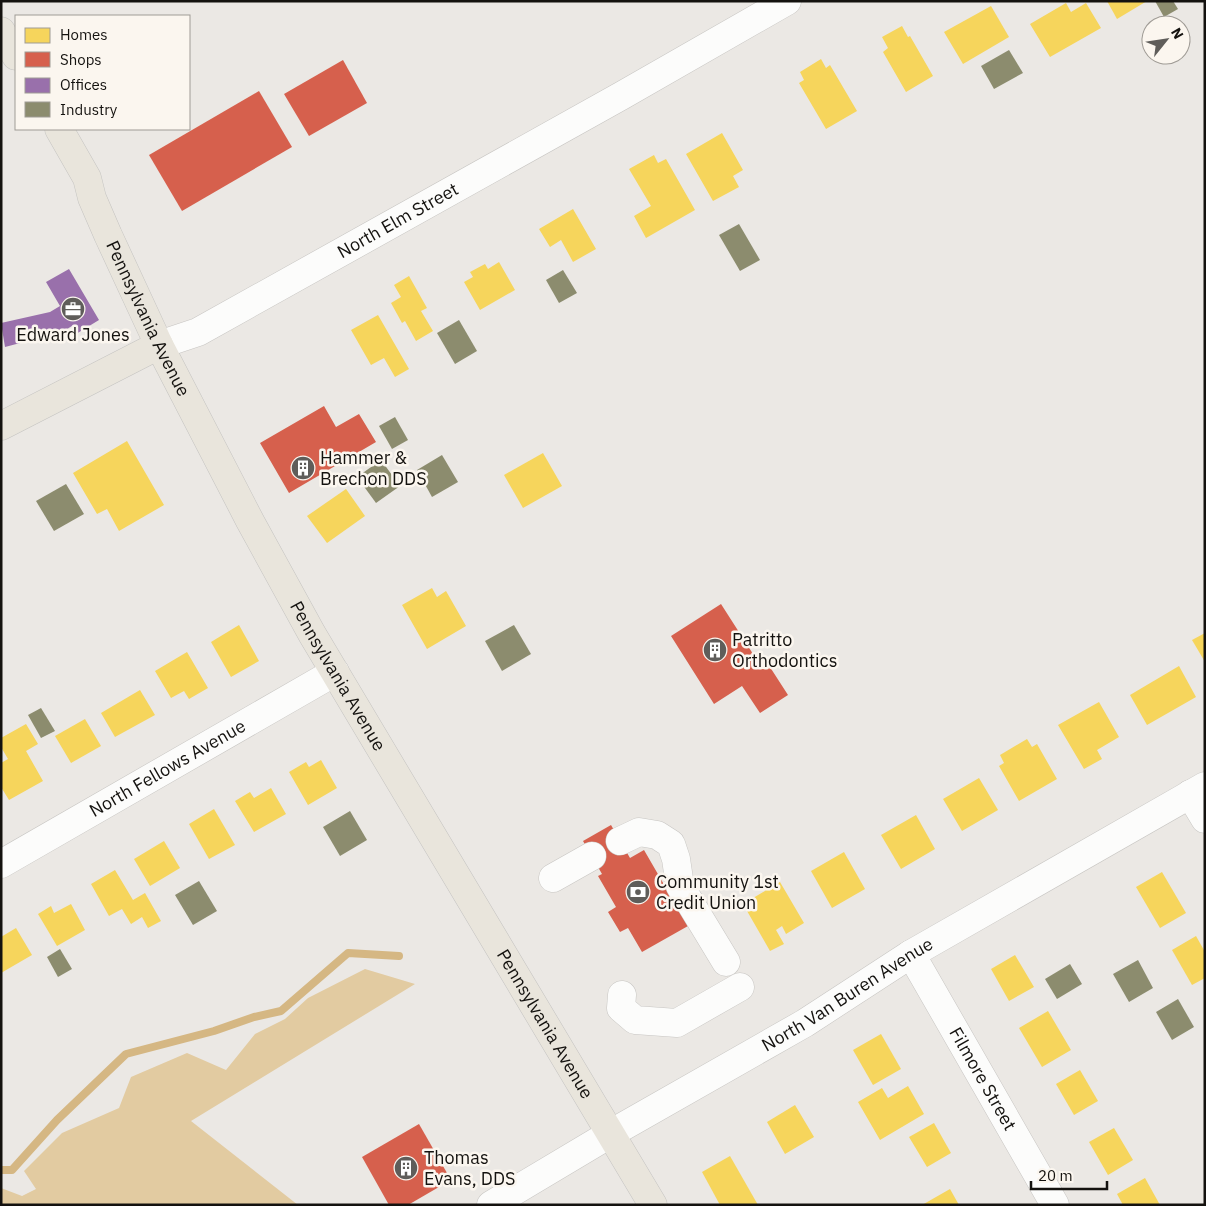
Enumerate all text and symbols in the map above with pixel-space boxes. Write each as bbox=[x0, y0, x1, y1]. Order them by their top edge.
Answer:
legend bbox=[15, 15, 190, 130]
north arrow bbox=[1141, 15, 1191, 65]
text: Homes bbox=[60, 25, 108, 44]
text: N bbox=[1167, 25, 1188, 42]
text: Shops bbox=[60, 50, 102, 69]
text: Offices bbox=[60, 75, 107, 94]
text: Industry bbox=[60, 100, 118, 119]
street label: North Elm Street bbox=[333, 177, 462, 263]
street label: Pennsylvania Avenue bbox=[101, 237, 196, 400]
office icon: Edward Jones bbox=[60, 296, 86, 322]
place label: Edward Jones bbox=[16, 323, 130, 346]
place label: Hammer & Brechon DDS bbox=[320, 446, 427, 490]
building icon: Hammer & Brechon DDS bbox=[290, 455, 316, 481]
street label: Pennsylvania Avenue bbox=[285, 597, 391, 755]
place label: Patritto Orthodontics bbox=[732, 628, 837, 672]
building icon: Patritto Orthodontics bbox=[702, 637, 728, 663]
street label: North Fellows Avenue bbox=[85, 714, 250, 822]
place label: Community 1st Credit Union bbox=[656, 870, 779, 914]
bank icon: Community 1st Credit Union bbox=[625, 879, 651, 905]
street label: North Van Buren Avenue bbox=[757, 932, 937, 1056]
street label: Pennsylvania Avenue bbox=[492, 945, 599, 1103]
street label: Filmore Street bbox=[944, 1023, 1022, 1134]
place label: Thomas Evans, DDS bbox=[424, 1146, 515, 1190]
building icon: Thomas Evans, DDS bbox=[393, 1155, 419, 1181]
scale bar bbox=[1031, 1158, 1107, 1190]
text: 20 m bbox=[1038, 1166, 1073, 1185]

